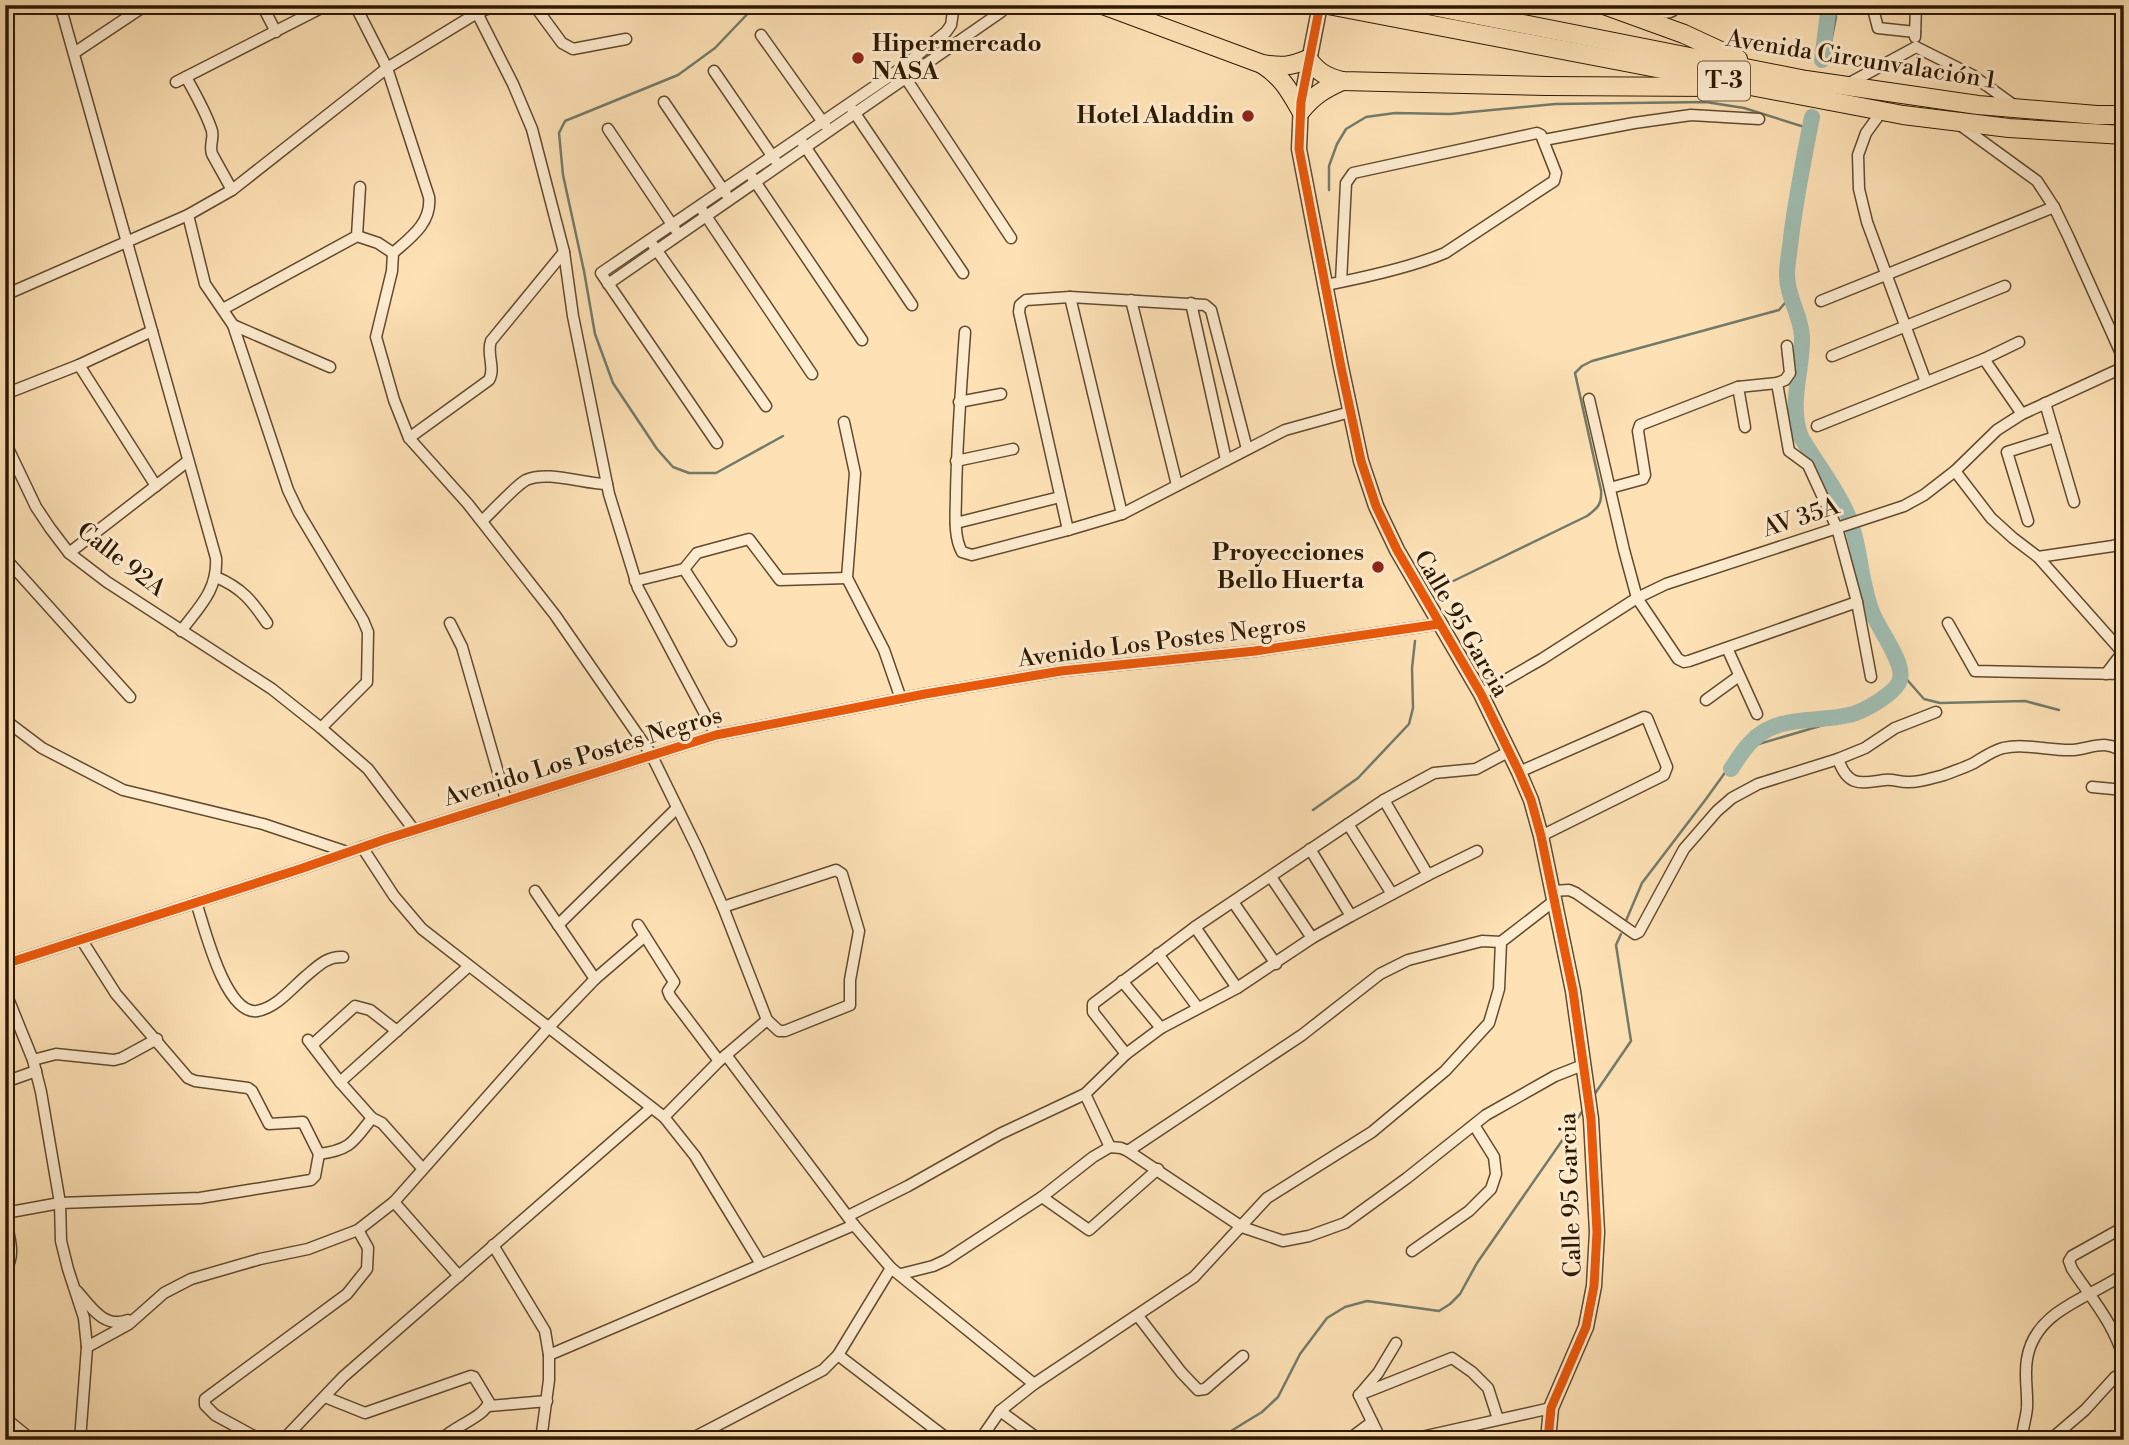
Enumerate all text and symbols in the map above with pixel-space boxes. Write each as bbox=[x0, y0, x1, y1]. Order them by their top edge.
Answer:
street label: Avenida Circunvalación 1 bbox=[1723, 24, 1999, 96]
place label: Hipermercado NASA bbox=[872, 29, 1042, 87]
marker: Hipermercado NASA bbox=[850, 50, 866, 66]
road number: T-3 bbox=[1698, 61, 1750, 100]
place label: Hotel Aladdin bbox=[1076, 101, 1234, 131]
marker: Hotel Aladdin bbox=[1240, 108, 1256, 124]
street label: AV 35A bbox=[1758, 491, 1844, 545]
street label: Calle 92A bbox=[71, 516, 172, 604]
place label: Proyecciones Bello Huerta bbox=[1212, 538, 1365, 596]
street label: Calle 95 Garcia bbox=[1407, 545, 1516, 704]
marker: Proyecciones Bello Huerta bbox=[1370, 559, 1386, 575]
street label: Avenido Los Postes Negros bbox=[1015, 609, 1308, 675]
street label: Avenido Los Postes Negros bbox=[439, 700, 726, 814]
street label: Calle 95 Garcia bbox=[1553, 1111, 1589, 1278]

